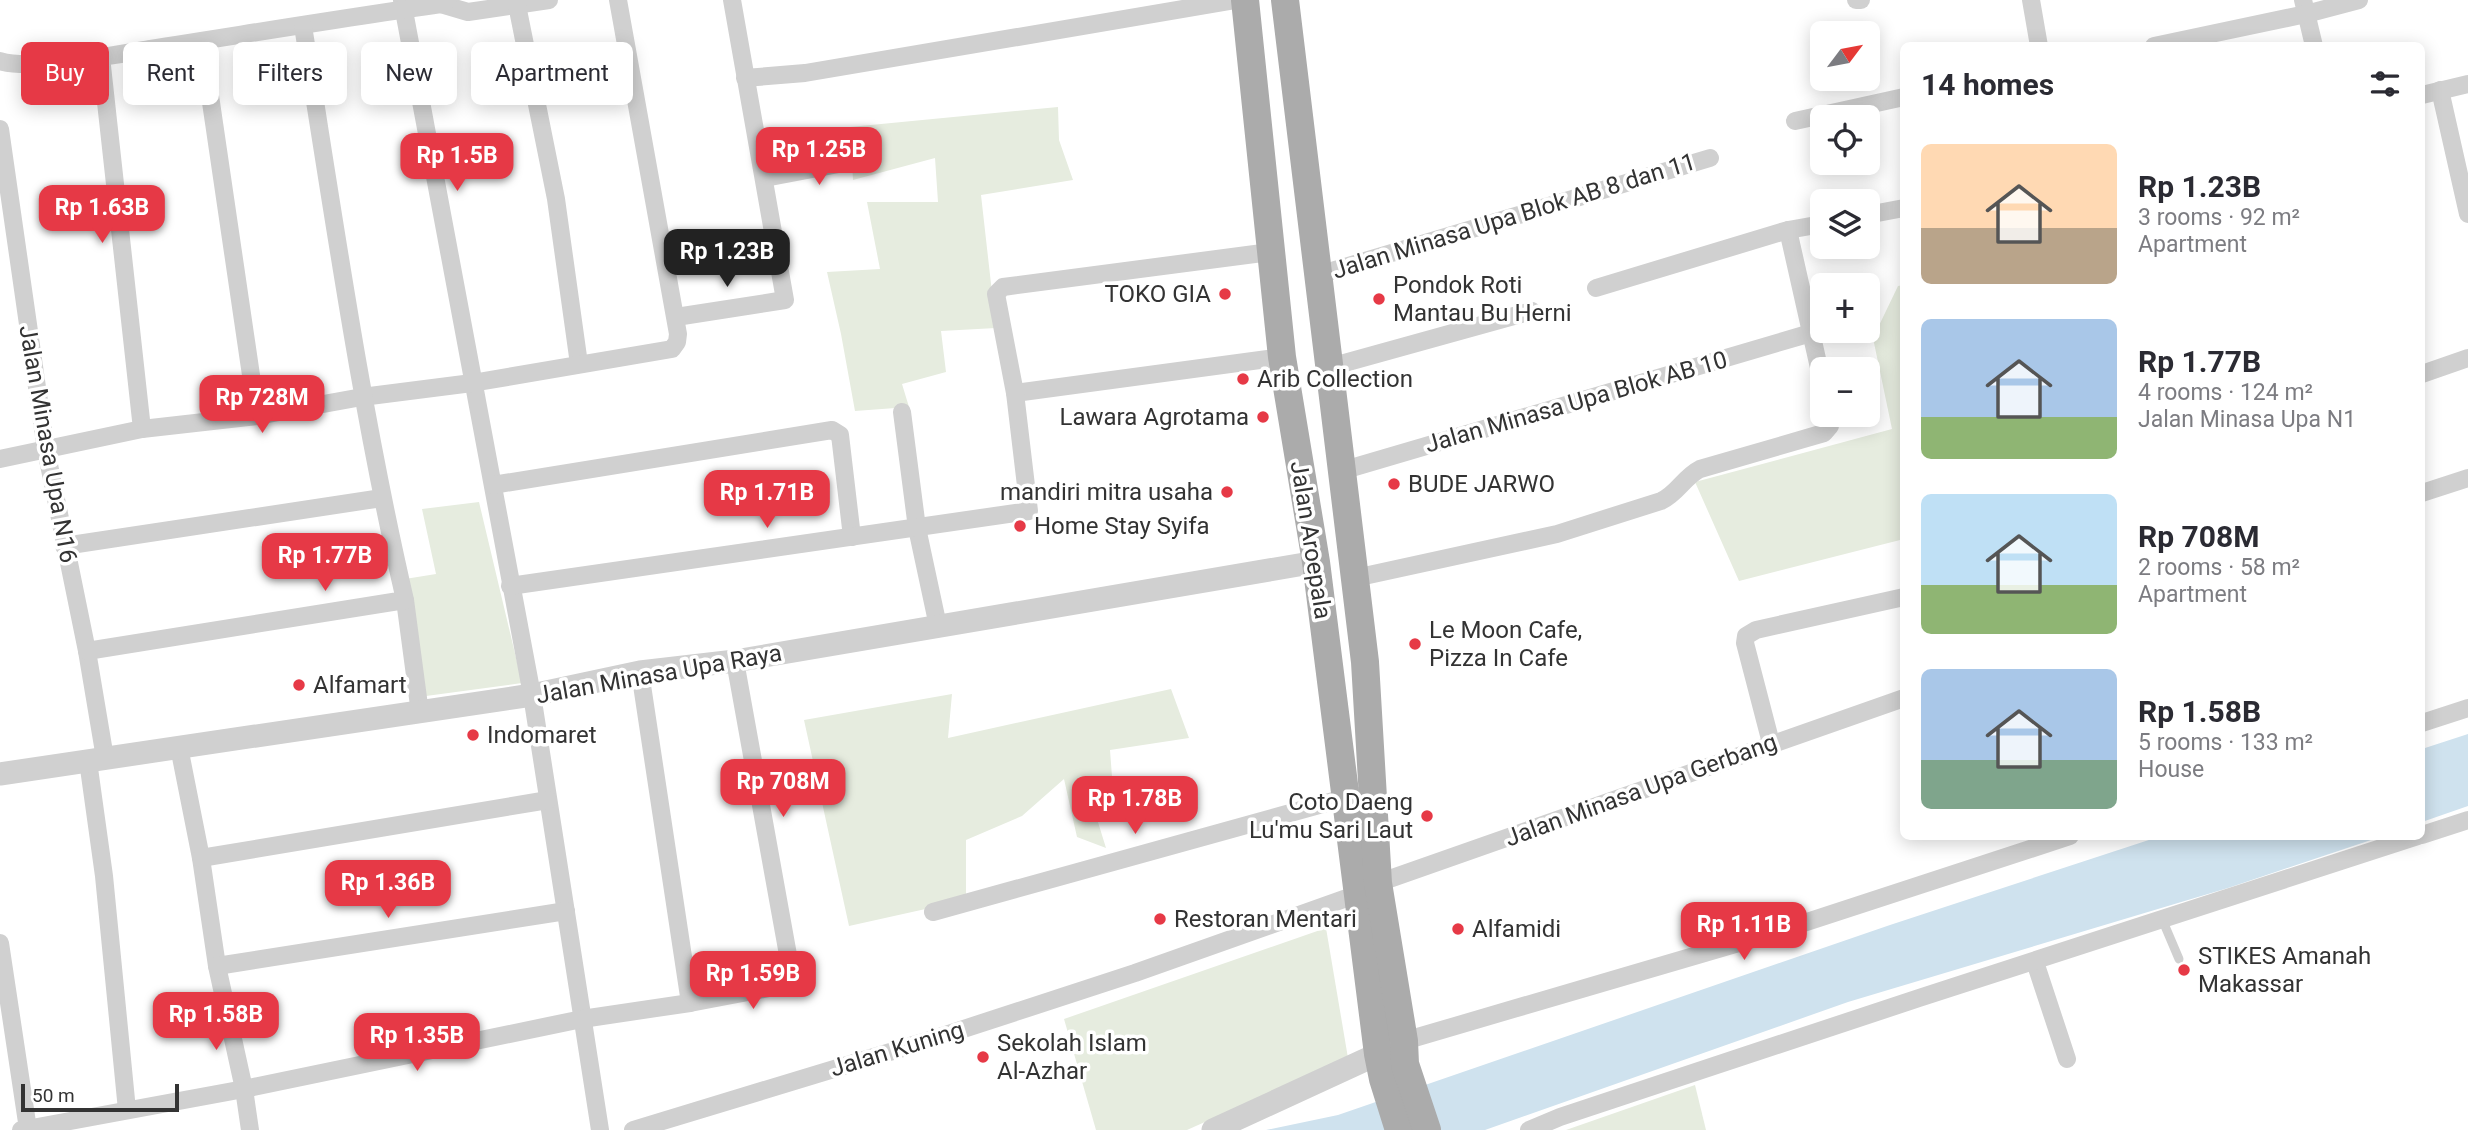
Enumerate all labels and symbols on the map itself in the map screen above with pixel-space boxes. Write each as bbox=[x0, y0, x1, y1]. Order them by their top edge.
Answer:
north arrow bbox=[1810, 21, 1880, 91]
pin: Rp 1.25B bbox=[747, 128, 891, 187]
pin: Rp 1.5B bbox=[392, 134, 522, 193]
street label: Jalan Minasa Upa Blok AB 8 dan 11 bbox=[1329, 147, 1699, 285]
pin: Rp 1.63B bbox=[30, 186, 174, 245]
pin: Rp 1.23B bbox=[655, 230, 799, 289]
place label: Pondok Roti Mantau Bu Herni bbox=[1393, 271, 1572, 327]
place label: TOKO GIA bbox=[1105, 280, 1211, 308]
marker: TOKO GIA bbox=[1217, 286, 1233, 302]
marker: Pondok Roti Mantau Bu Herni bbox=[1371, 291, 1387, 307]
street label: Jalan Minasa Upa N16 bbox=[13, 323, 83, 565]
street label: Jalan Minasa Upa Blok AB 10 bbox=[1422, 345, 1730, 459]
place label: Arib Collection bbox=[1257, 365, 1413, 393]
marker: Arib Collection bbox=[1235, 371, 1251, 387]
pin: Rp 728M bbox=[197, 376, 327, 435]
place label: Lawara Agrotama bbox=[1060, 403, 1249, 431]
marker: Lawara Agrotama bbox=[1255, 409, 1271, 425]
street label: Jalan Aroepala bbox=[1285, 459, 1337, 621]
pin: Rp 1.71B bbox=[695, 470, 839, 530]
place label: BUDE JARWO bbox=[1408, 470, 1555, 498]
marker: BUDE JARWO bbox=[1386, 476, 1402, 492]
place label: mandiri mitra usaha bbox=[1000, 478, 1213, 506]
marker: mandiri mitra usaha bbox=[1219, 484, 1235, 500]
place label: Home Stay Syifa bbox=[1034, 512, 1210, 540]
marker: Home Stay Syifa bbox=[1012, 518, 1028, 534]
pin: Rp 1.77B bbox=[253, 534, 397, 593]
place label: Le Moon Cafe, Pizza In Cafe bbox=[1429, 616, 1582, 672]
marker: Le Moon Cafe, Pizza In Cafe bbox=[1407, 636, 1423, 652]
street label: Jalan Minasa Upa Raya bbox=[534, 639, 784, 709]
place label: Alfamart bbox=[313, 671, 407, 699]
marker: Alfamart bbox=[291, 677, 307, 693]
place label: Indomaret bbox=[487, 721, 597, 749]
marker: Indomaret bbox=[465, 727, 481, 743]
street label: Jalan Minasa Upa Gerbang bbox=[1501, 728, 1781, 852]
pin: Rp 708M bbox=[718, 760, 848, 819]
pin: Rp 1.78B bbox=[1063, 776, 1207, 836]
place label: Coto Daeng Lu'mu Sari Laut bbox=[1249, 788, 1413, 844]
marker: Coto Daeng Lu'mu Sari Laut bbox=[1419, 808, 1435, 824]
pin: Rp 1.36B bbox=[316, 860, 460, 920]
pin: Rp 1.11B bbox=[1672, 902, 1816, 962]
place label: Restoran Mentari bbox=[1174, 905, 1357, 933]
marker: Restoran Mentari bbox=[1152, 911, 1168, 927]
place label: Alfamidi bbox=[1472, 915, 1561, 943]
marker: Alfamidi bbox=[1450, 921, 1466, 937]
place label: STIKES Amanah Makassar bbox=[2198, 942, 2371, 998]
pin: Rp 1.59B bbox=[681, 951, 825, 1011]
marker: STIKES Amanah Makassar bbox=[2176, 962, 2192, 978]
pin: Rp 1.58B bbox=[144, 992, 288, 1052]
pin: Rp 1.35B bbox=[345, 1014, 489, 1073]
street label: Jalan Kuning bbox=[827, 1015, 967, 1083]
place label: Sekolah Islam Al-Azhar bbox=[997, 1029, 1147, 1085]
marker: Sekolah Islam Al-Azhar bbox=[975, 1049, 991, 1065]
scale bar bbox=[21, 1081, 178, 1113]

